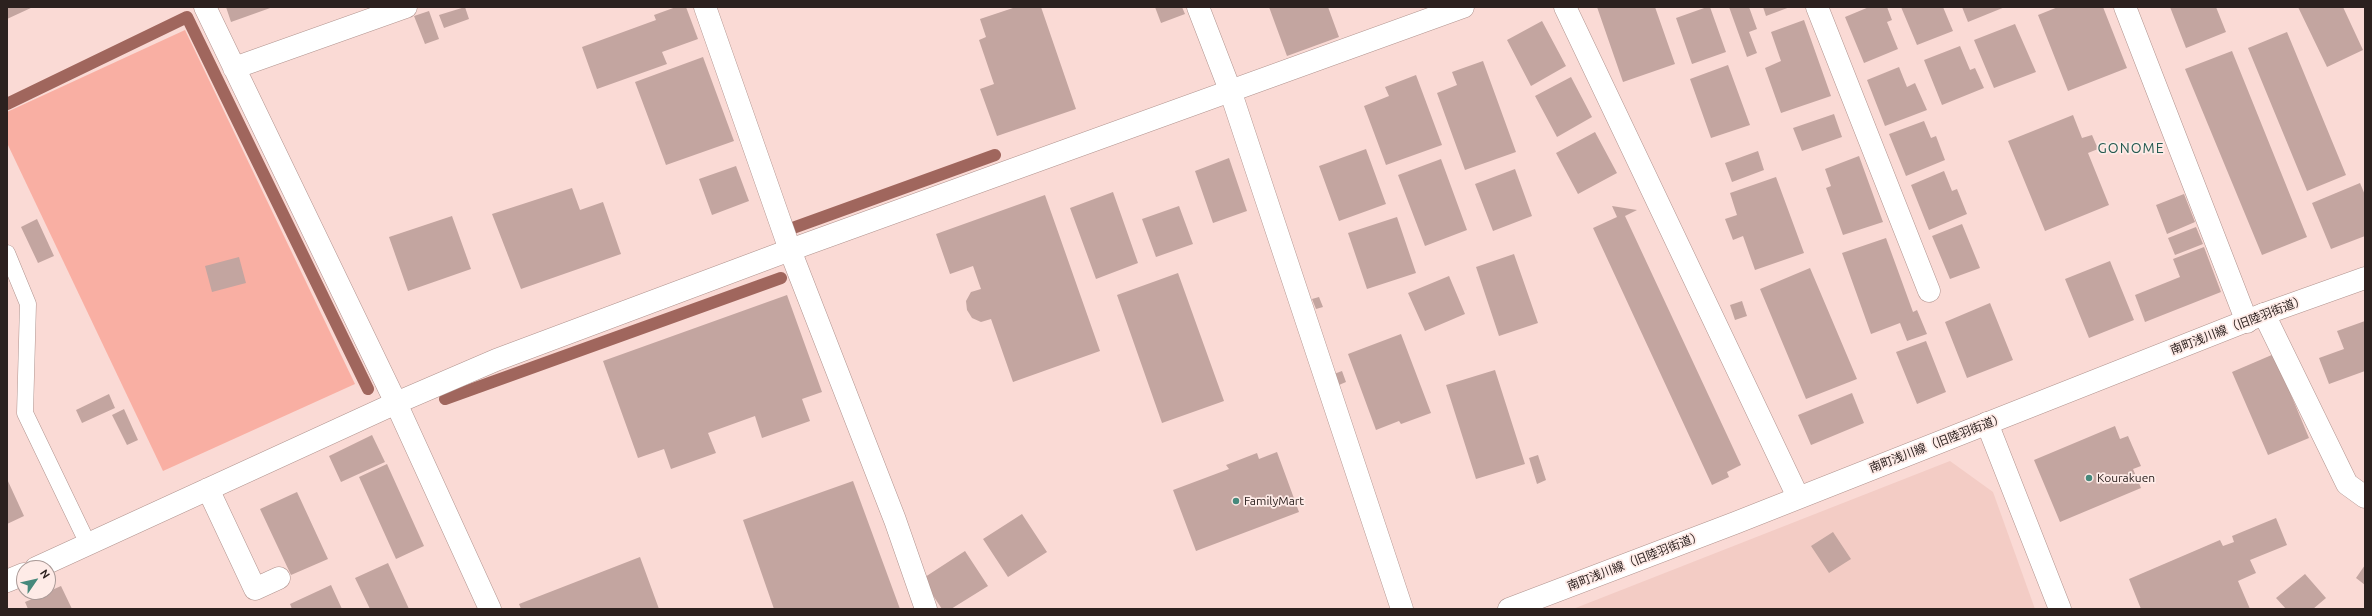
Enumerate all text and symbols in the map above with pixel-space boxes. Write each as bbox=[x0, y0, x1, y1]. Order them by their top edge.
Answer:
district label: GONOME bbox=[2097, 140, 2165, 156]
street label: 南町浅川線（旧陸羽街道） bbox=[2168, 292, 2308, 358]
street label: 南町浅川線（旧陸羽街道） bbox=[1867, 410, 2007, 476]
place label: Kourakuen bbox=[2097, 471, 2155, 485]
marker: Kourakuen bbox=[2084, 473, 2094, 483]
place label: FamilyMart bbox=[1244, 494, 1304, 508]
marker: FamilyMart bbox=[1231, 496, 1241, 506]
street label: 南町浅川線（旧陸羽街道） bbox=[1565, 528, 1705, 594]
north arrow bbox=[16, 560, 56, 600]
text: N bbox=[38, 567, 52, 581]

